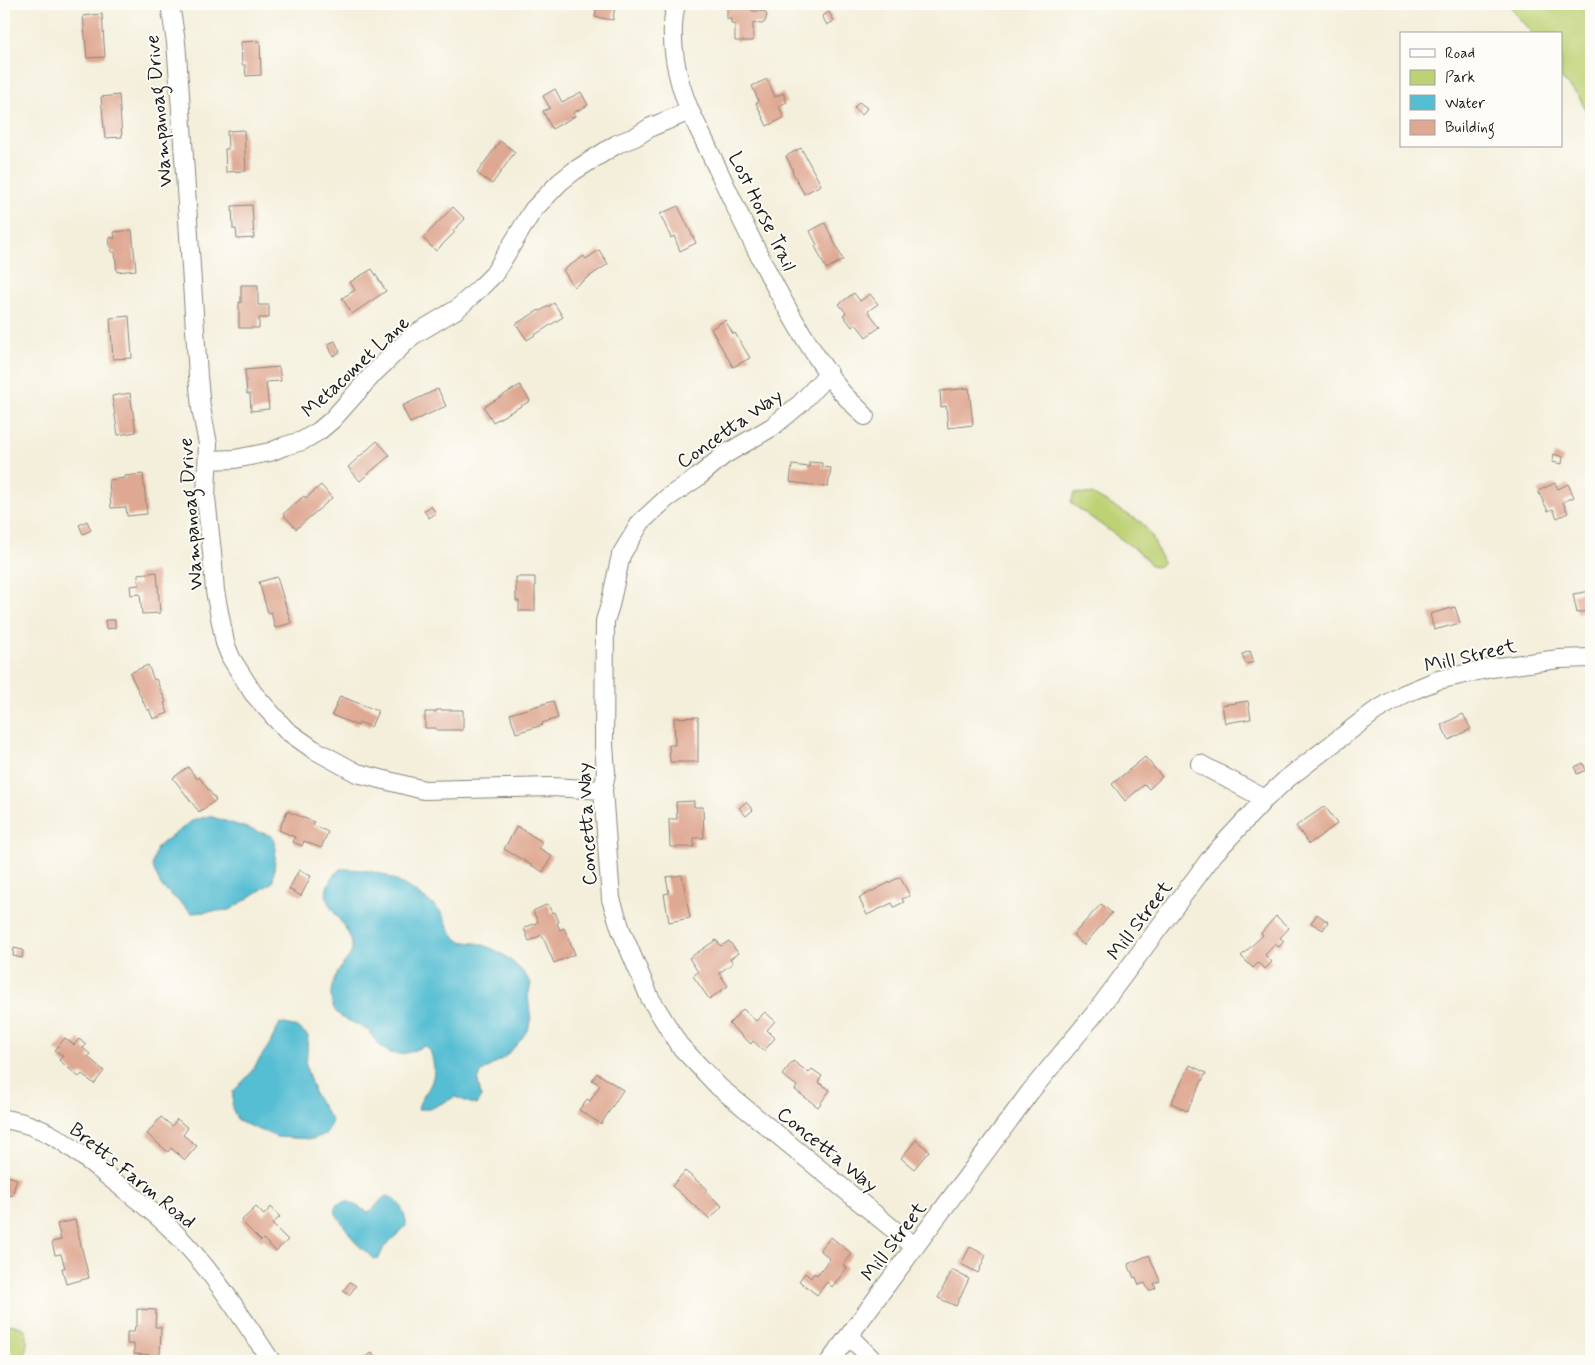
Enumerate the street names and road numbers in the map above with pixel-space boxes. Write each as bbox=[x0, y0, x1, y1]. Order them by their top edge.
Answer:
street label: Wampanoag Drive bbox=[139, 33, 182, 188]
street label: Lost Horse Trail bbox=[721, 148, 802, 276]
street label: Metacomet Lane bbox=[296, 310, 416, 424]
street label: Concetta Way bbox=[672, 383, 788, 476]
street label: Wampanoag Drive bbox=[173, 437, 212, 591]
street label: Mill Street bbox=[1422, 633, 1519, 680]
street label: Concetta Way bbox=[571, 762, 604, 886]
street label: Mill Street bbox=[1101, 875, 1179, 966]
street label: Concetta Way bbox=[771, 1101, 883, 1199]
street label: Bretts Farm Road bbox=[63, 1117, 201, 1236]
street label: Mill Street bbox=[855, 1196, 933, 1287]

